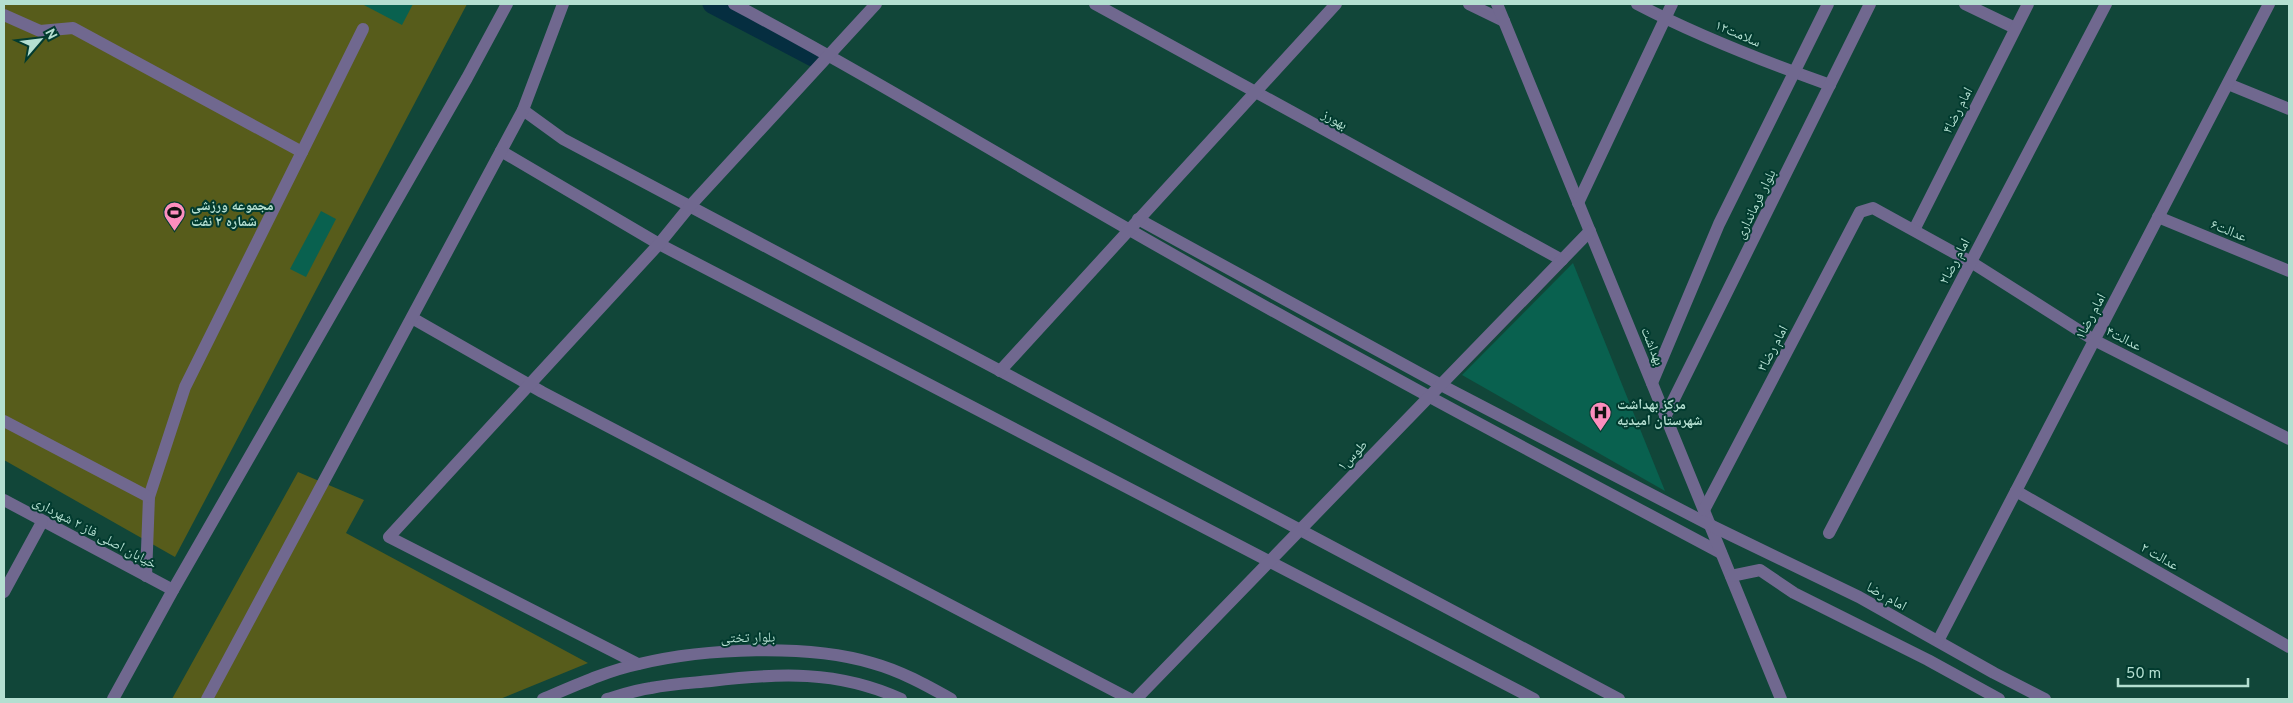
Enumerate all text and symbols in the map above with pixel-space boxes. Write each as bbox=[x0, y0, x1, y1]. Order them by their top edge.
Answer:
north arrow bbox=[15, 15, 65, 65]
street label: سلامت۱۲ bbox=[1712, 17, 1763, 52]
text: N bbox=[40, 26, 60, 43]
street label: امام رضا۴ bbox=[1939, 85, 1977, 137]
street label: بهورز bbox=[1318, 106, 1350, 134]
street label: بلوار فرمانداری bbox=[1732, 167, 1781, 242]
place label: مجموعه ورزشی شماره ۲ نفت bbox=[191, 198, 274, 231]
sports icon: مجموعه ورزشی شماره ۲ نفت bbox=[163, 201, 187, 232]
street label: عدالت۶ bbox=[2208, 216, 2249, 246]
street label: امام رضا۲ bbox=[1936, 236, 1974, 288]
street label: امام رضا۱ bbox=[2072, 291, 2110, 343]
street label: امام رضا۳ bbox=[1754, 323, 1792, 375]
street label: عدالت۴ bbox=[2103, 323, 2144, 355]
street label: بهداشت bbox=[1636, 325, 1667, 368]
place label: مرکز بهداشت شهرستان امیدیه bbox=[1617, 397, 1703, 430]
hospital icon: مرکز بهداشت شهرستان امیدیه bbox=[1589, 400, 1613, 431]
street label: طوس۱ bbox=[1334, 437, 1372, 475]
street label: خیابان اصلی فاز ۲ شهرداری bbox=[29, 493, 159, 573]
street label: عدالت ۲ bbox=[2137, 540, 2181, 575]
street label: امام رضا bbox=[1863, 579, 1909, 615]
street label: بلوار تختی bbox=[721, 630, 776, 647]
scale bar bbox=[2118, 656, 2248, 688]
text: 50 m bbox=[2126, 665, 2161, 684]

